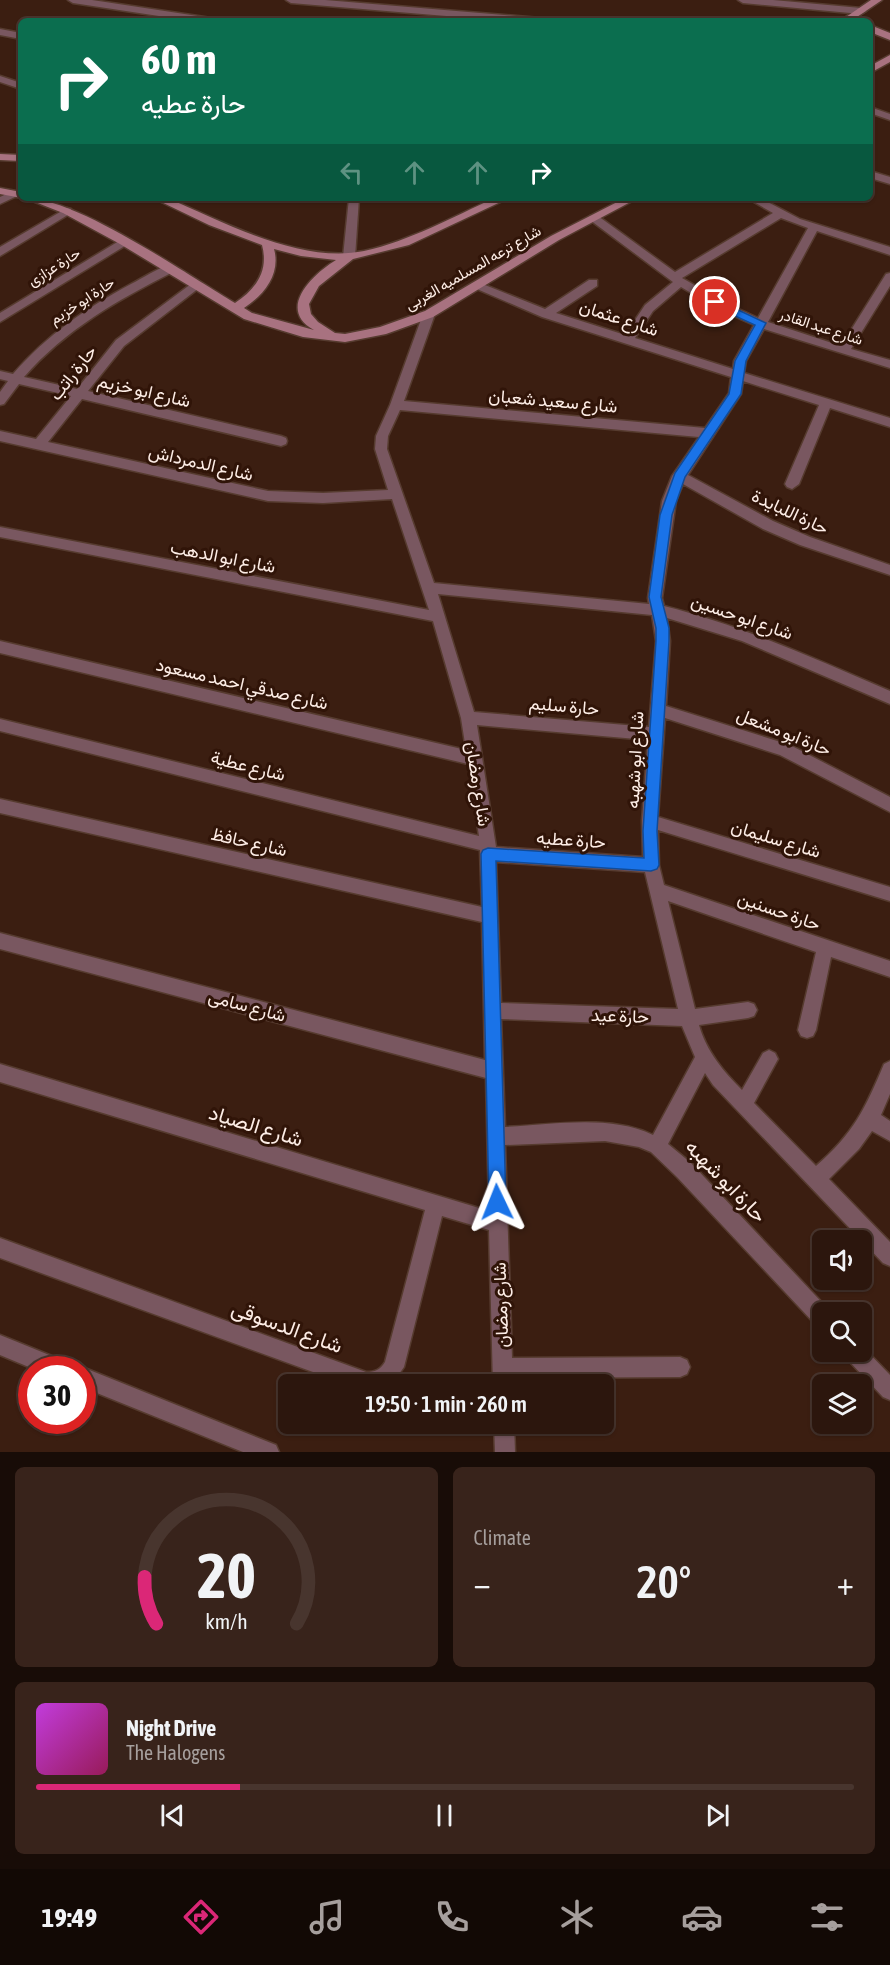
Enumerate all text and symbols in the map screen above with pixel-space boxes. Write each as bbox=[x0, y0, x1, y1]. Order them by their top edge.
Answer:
text: 60 m bbox=[141, 35, 216, 83]
icon: right bbox=[42, 42, 120, 120]
text: حارة عطيه bbox=[141, 88, 246, 119]
icon: left bbox=[335, 156, 368, 189]
icon: ahead bbox=[398, 156, 431, 189]
icon: ahead bbox=[461, 156, 494, 189]
icon: right bbox=[524, 156, 557, 189]
street label: شارع ترعه المسلميه الغربى bbox=[402, 222, 545, 316]
street label: حارة عزازى bbox=[24, 244, 84, 291]
street label: حارة ابو خزيم bbox=[46, 273, 118, 329]
pin bbox=[689, 276, 740, 327]
icon: arrive bbox=[698, 285, 731, 318]
street label: شارع عثمان bbox=[576, 295, 661, 342]
street label: شارع عبد القادر bbox=[775, 305, 865, 351]
street label: حارة راتب bbox=[45, 341, 101, 405]
street label: شارع ابو خزيم bbox=[95, 370, 193, 413]
street label: شارع سعيد شعبان bbox=[488, 384, 618, 419]
street label: شارع الدمرداش bbox=[146, 440, 256, 487]
street label: حارة اللبايدة bbox=[748, 485, 832, 539]
street label: شارع ابو الدهب bbox=[168, 536, 278, 579]
street label: شارع ابو حسين bbox=[688, 589, 796, 646]
street label: شارع صدقي احمد مسعود bbox=[153, 653, 330, 718]
street label: حارة سليم bbox=[528, 692, 600, 721]
street label: حارة ابو مشعل bbox=[734, 703, 834, 761]
street label: شارع ابو شهبه bbox=[621, 711, 650, 809]
street label: شارع رمضان bbox=[459, 740, 496, 828]
street label: شارع عطية bbox=[208, 746, 288, 787]
street label: شارع سليمان bbox=[728, 815, 823, 864]
street label: شارع حافظ bbox=[209, 823, 289, 862]
street label: حارة عطيه bbox=[535, 827, 607, 853]
street label: حارة حسنين bbox=[735, 887, 823, 935]
street label: شارع سامى bbox=[206, 985, 288, 1028]
street label: حارة عيد bbox=[591, 1004, 649, 1028]
street label: شارع الصياد bbox=[205, 1099, 306, 1154]
street label: حارة ابو شهبه bbox=[680, 1134, 772, 1228]
position arrow bbox=[465, 1170, 529, 1234]
map controls bbox=[812, 1230, 872, 1434]
button: sound bbox=[812, 1230, 872, 1290]
street label: شارع رمضان bbox=[489, 1262, 514, 1348]
street label: شارع الدسوقى bbox=[228, 1295, 346, 1360]
button: search bbox=[812, 1302, 872, 1362]
speed limit sign: 30 bbox=[18, 1356, 96, 1434]
button: layers bbox=[812, 1374, 872, 1434]
text: 19:50 · 1 min · 260 m bbox=[365, 1391, 527, 1417]
text: Climate bbox=[474, 1526, 531, 1549]
text: 20 bbox=[197, 1540, 256, 1611]
text: 20° bbox=[636, 1556, 691, 1608]
text: − bbox=[474, 1564, 491, 1602]
text: + bbox=[837, 1564, 854, 1602]
text: km/h bbox=[205, 1609, 248, 1634]
text: Night Drive bbox=[126, 1715, 216, 1741]
text: The Halogens bbox=[126, 1741, 225, 1764]
icon: previous bbox=[156, 1799, 189, 1832]
icon: pause bbox=[428, 1799, 461, 1832]
icon: next bbox=[701, 1799, 734, 1832]
icon: directions bbox=[180, 1896, 222, 1938]
icon: music bbox=[306, 1896, 348, 1938]
icon: phone bbox=[431, 1896, 473, 1938]
icon: climate bbox=[556, 1896, 598, 1938]
icon: car bbox=[681, 1896, 723, 1938]
icon: filters bbox=[806, 1896, 848, 1938]
text: 19:49 bbox=[42, 1902, 97, 1933]

